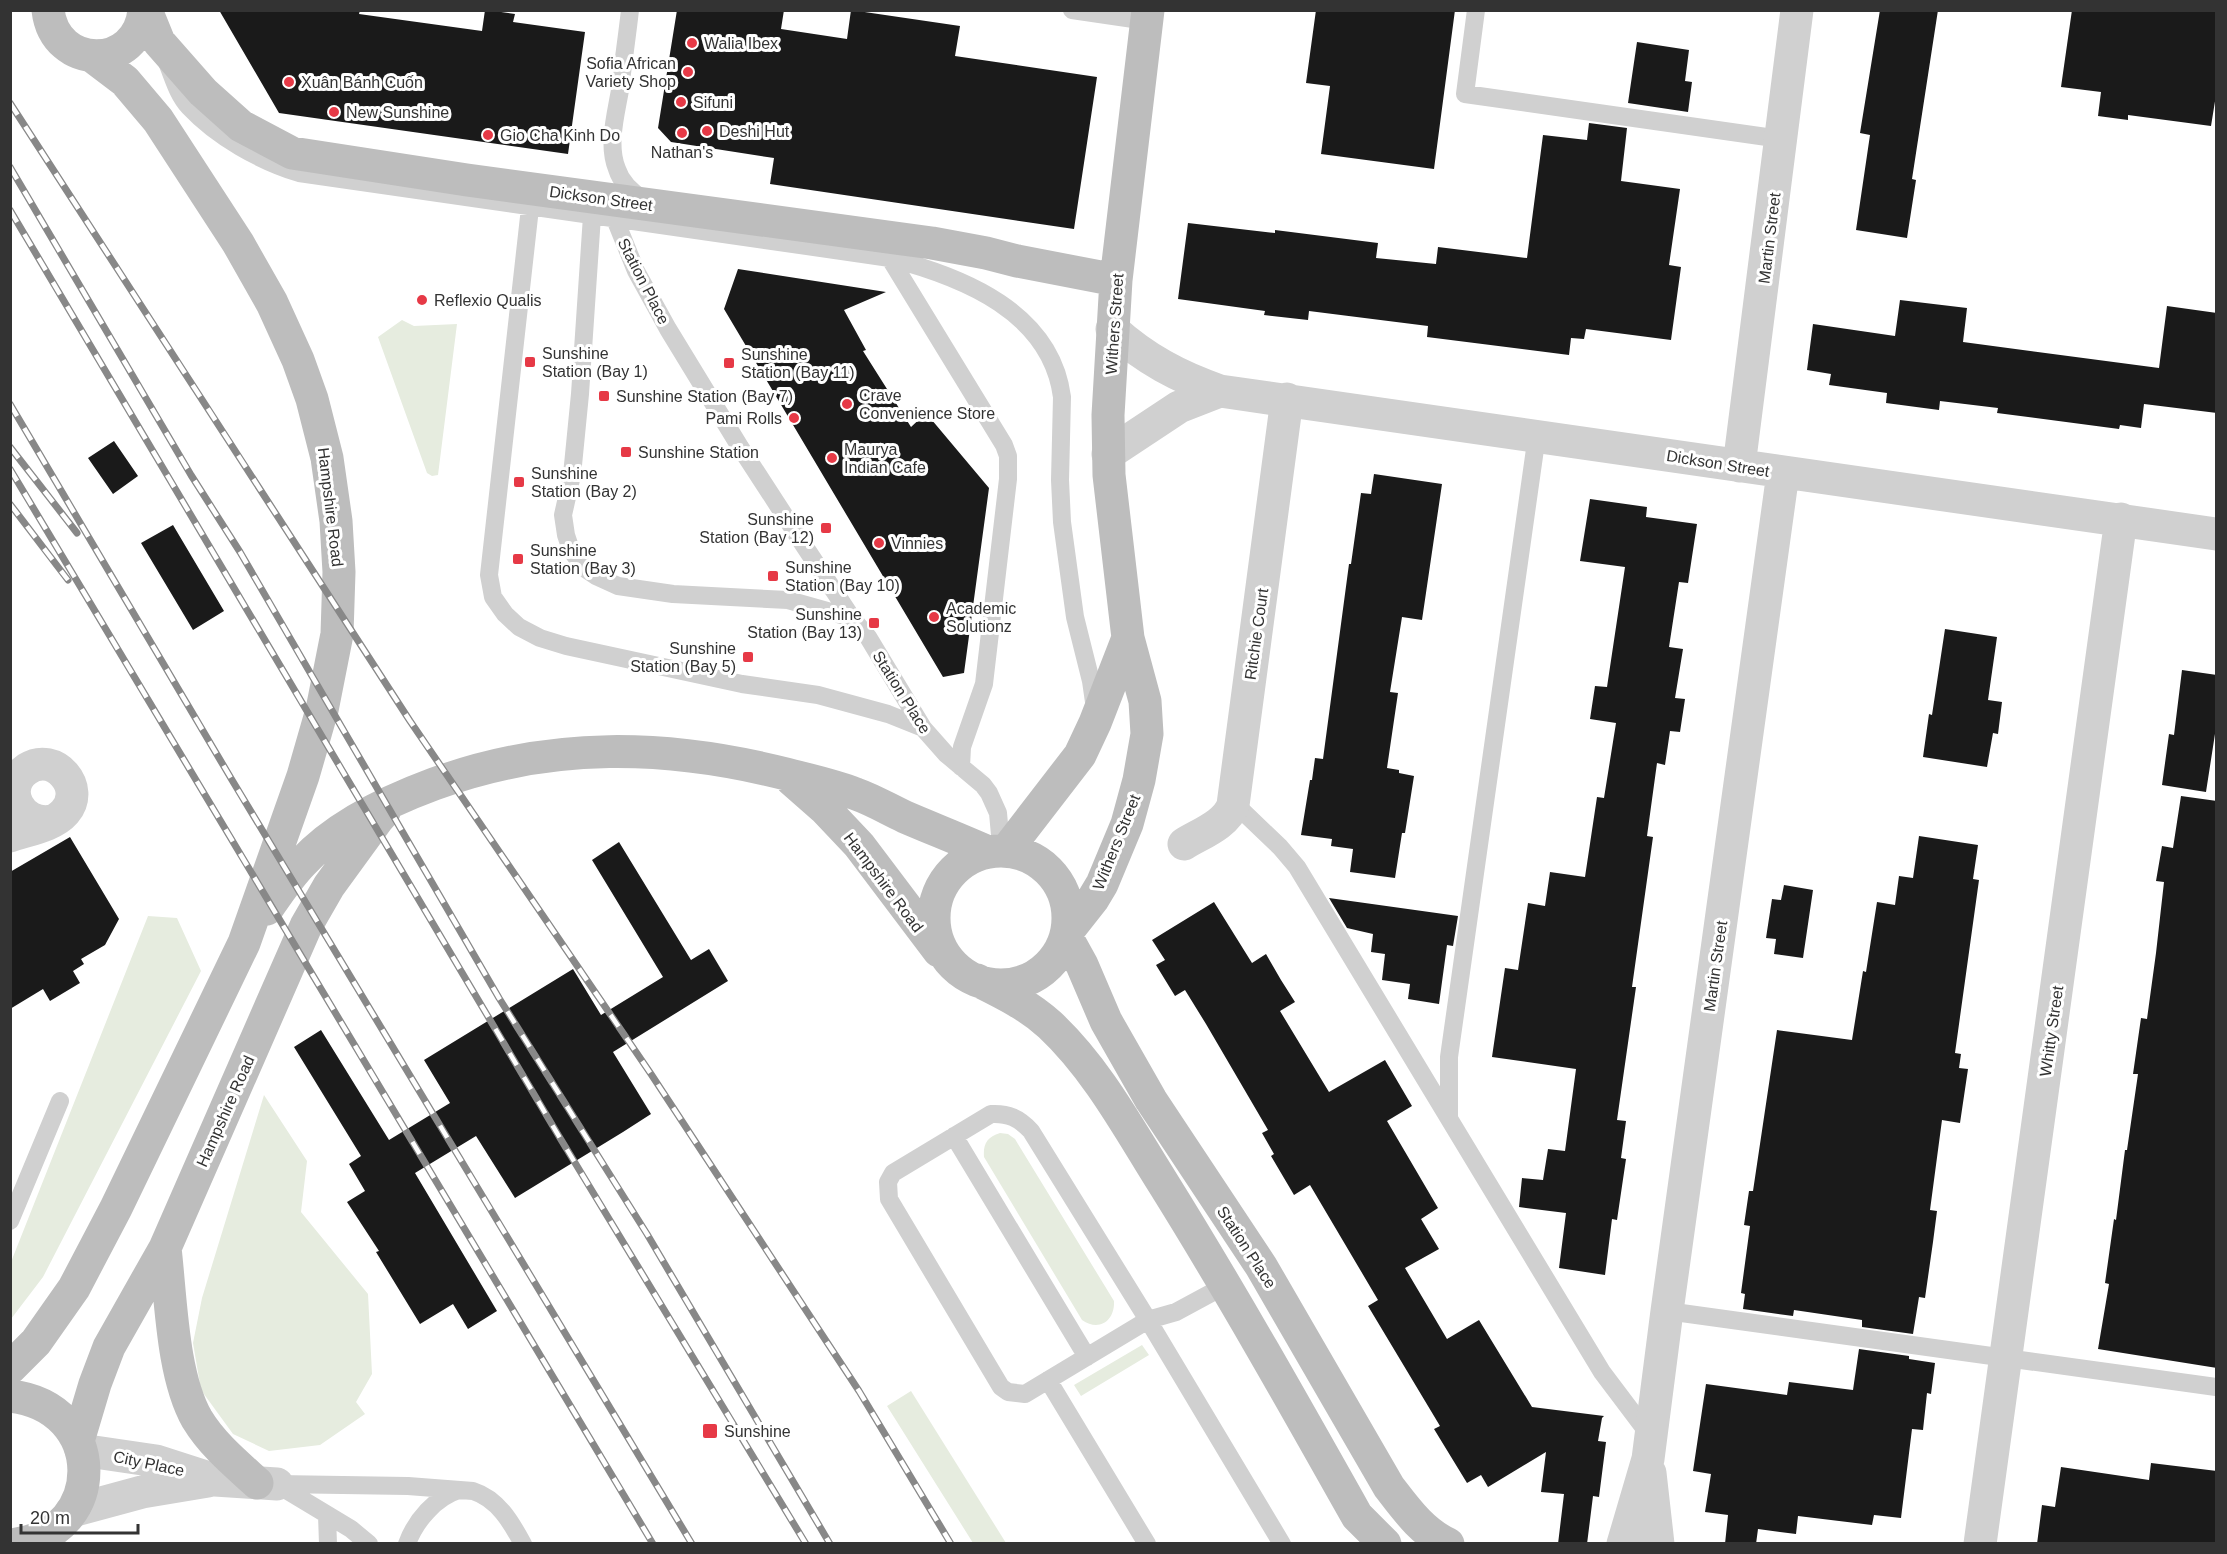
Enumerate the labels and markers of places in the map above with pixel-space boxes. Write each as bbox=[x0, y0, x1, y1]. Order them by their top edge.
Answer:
place label: Walia Ibex bbox=[704, 35, 778, 52]
marker: Walia Ibex bbox=[685, 36, 699, 50]
place label: Sofia African Variety Shop bbox=[586, 55, 676, 90]
marker: Sofia African Variety Shop bbox=[681, 65, 695, 79]
place label: Xuân Bánh Cuốn bbox=[301, 74, 423, 91]
marker: Xuân Bánh Cuốn bbox=[282, 75, 296, 89]
place label: Sifuni bbox=[693, 94, 733, 111]
marker: Sifuni bbox=[674, 95, 688, 109]
place label: New Sunshine bbox=[346, 104, 449, 121]
marker: New Sunshine bbox=[327, 105, 341, 119]
place label: Deshi Hut bbox=[719, 123, 790, 140]
marker: Deshi Hut bbox=[700, 124, 714, 138]
marker: Nathan's bbox=[675, 126, 689, 140]
place label: Gio Cha Kinh Do bbox=[500, 127, 620, 144]
marker: Gio Cha Kinh Do bbox=[481, 128, 495, 142]
place label: Nathan's bbox=[651, 144, 713, 161]
place label: Reflexio Qualis bbox=[434, 292, 542, 309]
marker: Reflexio Qualis bbox=[415, 293, 429, 307]
place label: Sunshine Station (Bay 1) bbox=[542, 345, 648, 380]
place label: Sunshine Station (Bay 11) bbox=[741, 346, 855, 381]
marker: Sunshine Station (Bay 1) bbox=[523, 355, 537, 369]
marker: Sunshine Station (Bay 11) bbox=[722, 356, 736, 370]
place label: Crave Convenience Store bbox=[859, 387, 995, 422]
place label: Sunshine Station (Bay 7) bbox=[616, 388, 793, 405]
marker: Sunshine Station (Bay 7) bbox=[597, 389, 611, 403]
marker: Crave Convenience Store bbox=[840, 397, 854, 411]
place label: Pami Rolls bbox=[706, 410, 782, 427]
marker: Pami Rolls bbox=[787, 411, 801, 425]
place label: Maurya Indian Cafe bbox=[844, 441, 926, 476]
place label: Sunshine Station bbox=[638, 444, 759, 461]
marker: Sunshine Station bbox=[619, 445, 633, 459]
marker: Maurya Indian Cafe bbox=[825, 451, 839, 465]
place label: Sunshine Station (Bay 2) bbox=[531, 465, 637, 500]
marker: Sunshine Station (Bay 2) bbox=[512, 475, 526, 489]
place label: Sunshine Station (Bay 12) bbox=[699, 511, 814, 546]
marker: Sunshine Station (Bay 12) bbox=[819, 521, 833, 535]
place label: Vinnies bbox=[891, 535, 943, 552]
marker: Vinnies bbox=[872, 536, 886, 550]
place label: Sunshine Station (Bay 3) bbox=[530, 542, 636, 577]
marker: Sunshine Station (Bay 3) bbox=[511, 552, 525, 566]
place label: Sunshine Station (Bay 10) bbox=[785, 559, 900, 594]
marker: Sunshine Station (Bay 10) bbox=[766, 569, 780, 583]
place label: Academic Solutionz bbox=[946, 600, 1016, 635]
place label: Sunshine Station (Bay 13) bbox=[747, 606, 862, 641]
marker: Academic Solutionz bbox=[927, 610, 941, 624]
marker: Sunshine Station (Bay 13) bbox=[867, 616, 881, 630]
place label: Sunshine Station (Bay 5) bbox=[630, 640, 736, 675]
marker: Sunshine Station (Bay 5) bbox=[741, 650, 755, 664]
marker: Sunshine bbox=[701, 1422, 719, 1440]
place label: Sunshine bbox=[724, 1423, 791, 1440]

